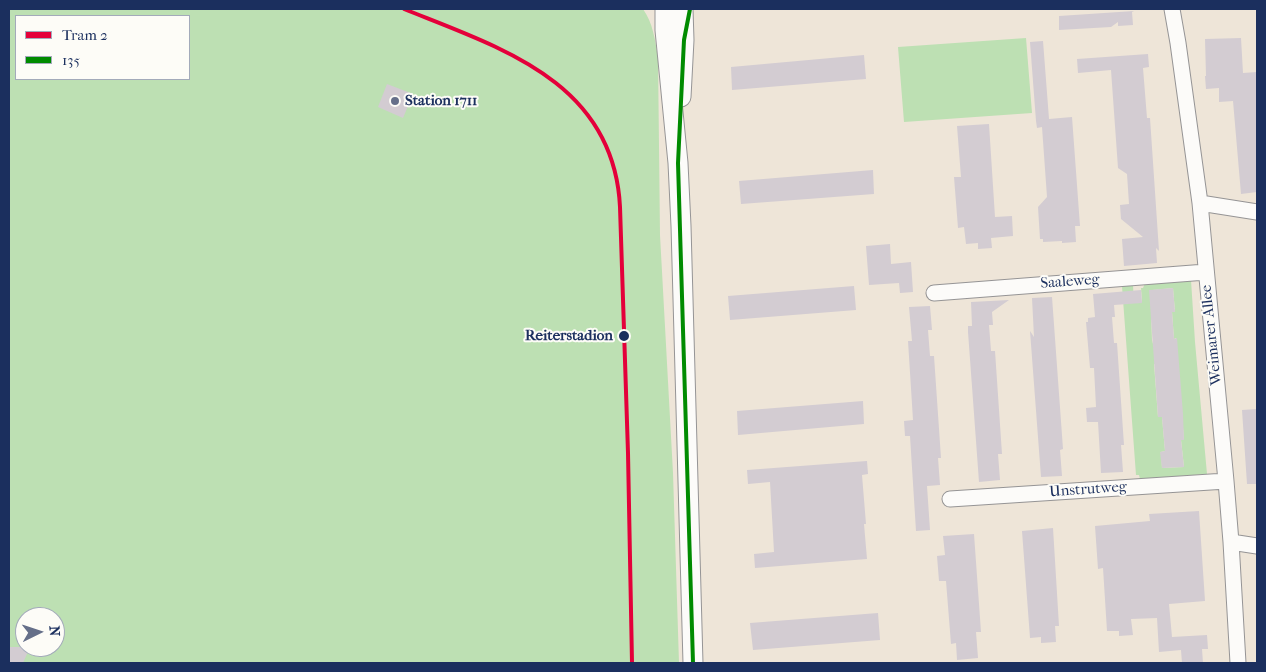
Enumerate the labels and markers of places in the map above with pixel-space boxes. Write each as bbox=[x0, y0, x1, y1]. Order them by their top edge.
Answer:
place label: Station 1711 bbox=[405, 92, 477, 110]
marker: Station 1711 bbox=[389, 95, 401, 107]
place label: Reiterstadion bbox=[525, 327, 613, 345]
marker: Reiterstadion bbox=[617, 329, 631, 343]

